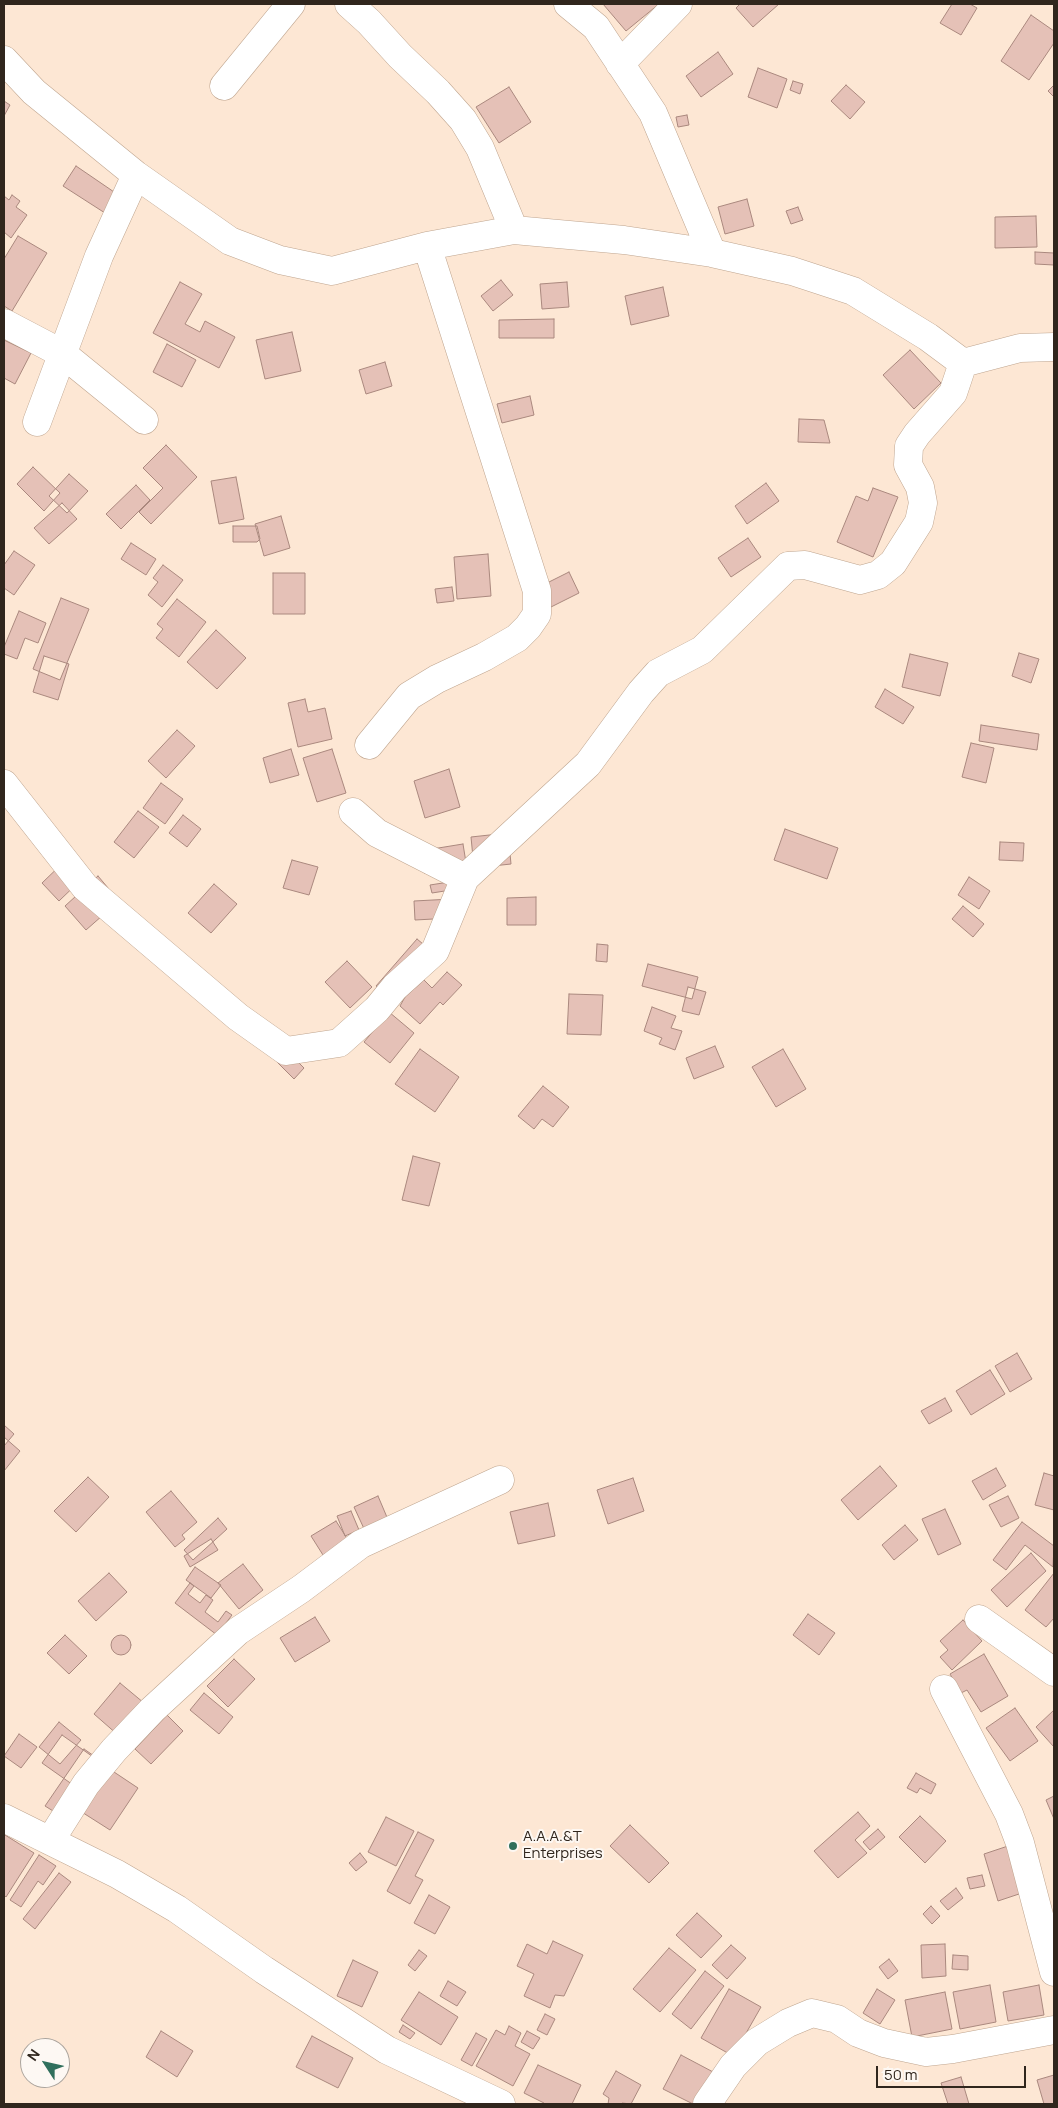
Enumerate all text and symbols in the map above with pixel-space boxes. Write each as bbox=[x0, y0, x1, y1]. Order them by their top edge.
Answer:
place label: A.A.A.&T Enterprises bbox=[523, 1828, 603, 1863]
marker: A.A.A.&T Enterprises bbox=[507, 1840, 519, 1852]
north arrow bbox=[20, 2038, 70, 2088]
text: N bbox=[22, 2045, 44, 2064]
scale bar bbox=[878, 2056, 1028, 2088]
text: 50 m bbox=[884, 2064, 918, 2085]

